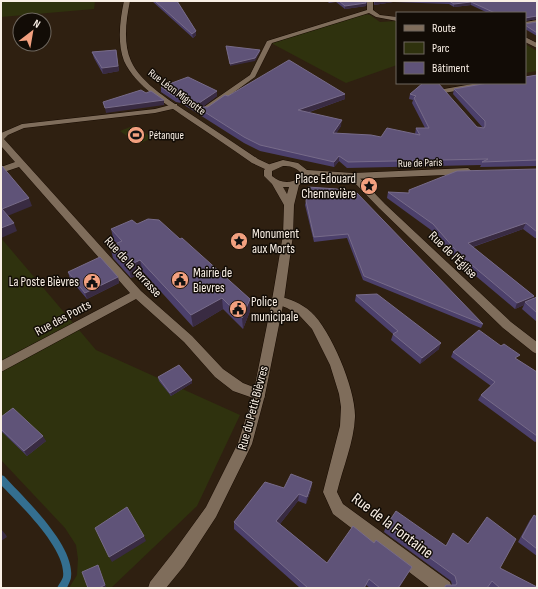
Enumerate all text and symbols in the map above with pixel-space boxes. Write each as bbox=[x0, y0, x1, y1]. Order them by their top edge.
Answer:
north arrow bbox=[12, 12, 52, 52]
legend bbox=[396, 12, 526, 84]
text: N bbox=[31, 17, 43, 31]
text: Route bbox=[432, 21, 456, 36]
text: Parc bbox=[432, 41, 450, 56]
text: Bâtiment bbox=[432, 61, 470, 76]
street label: Rue Léon Mignotte bbox=[146, 66, 208, 118]
sports icon: Pétanque bbox=[126, 125, 146, 145]
place label: Pétanque bbox=[149, 129, 184, 142]
street label: Rue de Paris bbox=[398, 156, 443, 170]
place label: Place Edouard Chennevière bbox=[295, 171, 356, 202]
place icon: Place Edouard Chennevière bbox=[359, 176, 379, 196]
place label: Monument aux Morts bbox=[252, 226, 299, 257]
street label: Rue de l'Église bbox=[425, 228, 481, 282]
place icon: Monument aux Morts bbox=[229, 231, 249, 251]
street label: Rue de la Terrasse bbox=[101, 233, 165, 301]
place label: Mairie de Bievres bbox=[193, 265, 232, 296]
public building icon: Mairie de Bievres bbox=[170, 270, 190, 290]
public building icon: La Poste Bièvres bbox=[82, 272, 102, 292]
place label: La Poste Bièvres bbox=[9, 274, 79, 290]
place label: Police municipale bbox=[251, 294, 298, 325]
street label: Rue des Ponts bbox=[32, 296, 94, 339]
public building icon: Police municipale bbox=[228, 299, 248, 319]
street label: Rue du Petit Bièvres bbox=[234, 364, 272, 452]
street label: Rue de la Fontaine bbox=[348, 489, 436, 563]

